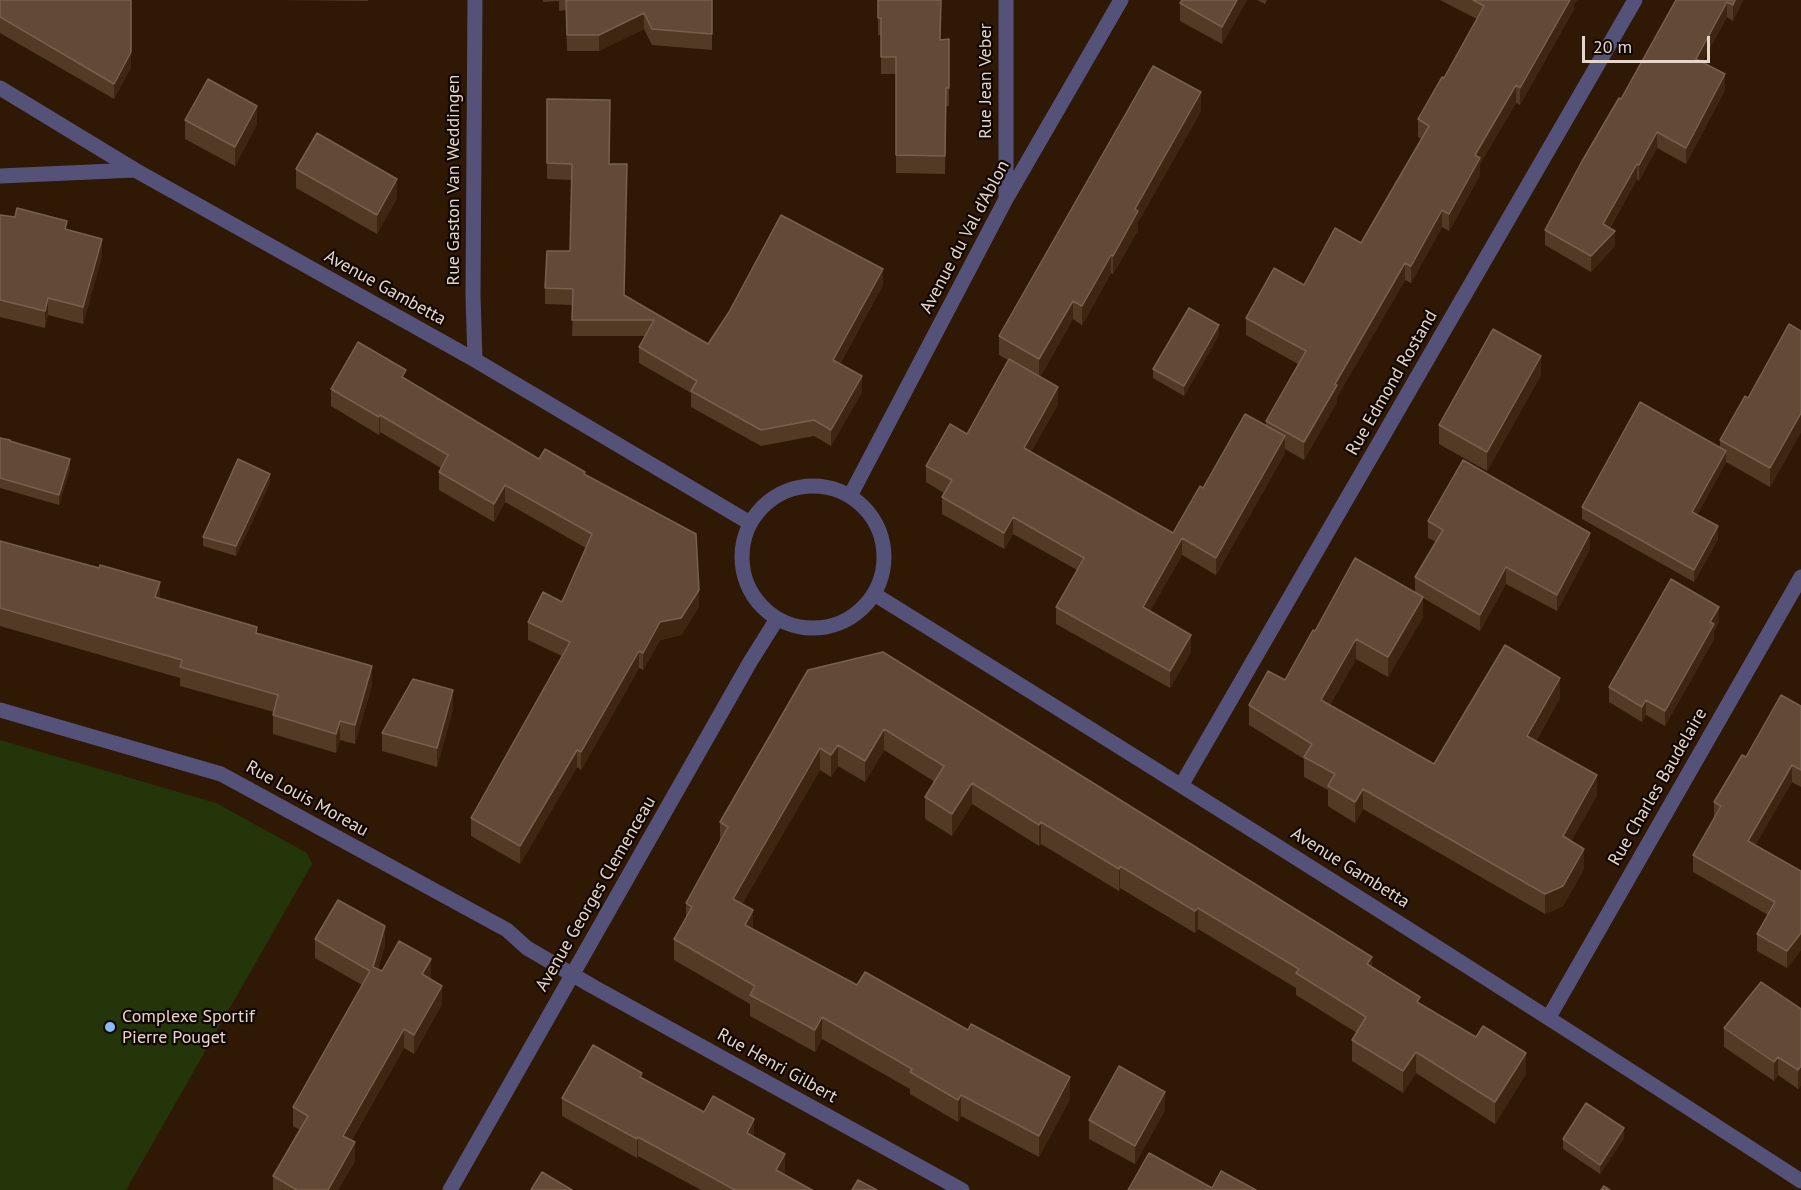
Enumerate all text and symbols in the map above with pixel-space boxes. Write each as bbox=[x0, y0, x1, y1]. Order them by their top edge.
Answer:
street label: Rue Jean Veber bbox=[975, 23, 997, 139]
scale bar bbox=[1585, 24, 1712, 62]
text: 20 m bbox=[1593, 35, 1632, 58]
street label: Rue Gaston Van Weddingen bbox=[443, 75, 465, 285]
street label: Avenue du Val d'Ablon bbox=[916, 157, 1014, 317]
street label: Avenue Gambetta bbox=[320, 246, 450, 330]
street label: Rue Edmond Rostand bbox=[1342, 307, 1442, 459]
street label: Rue Charles Baudelaire bbox=[1604, 704, 1712, 870]
street label: Rue Louis Moreau bbox=[242, 756, 372, 842]
street label: Avenue Georges Clemenceau bbox=[531, 793, 661, 995]
street label: Avenue Gambetta bbox=[1287, 823, 1413, 913]
place label: Complexe Sportif Pierre Pouget bbox=[122, 1006, 255, 1048]
marker: Complexe Sportif Pierre Pouget bbox=[103, 1020, 117, 1034]
street label: Rue Henri Gilbert bbox=[713, 1024, 841, 1108]

